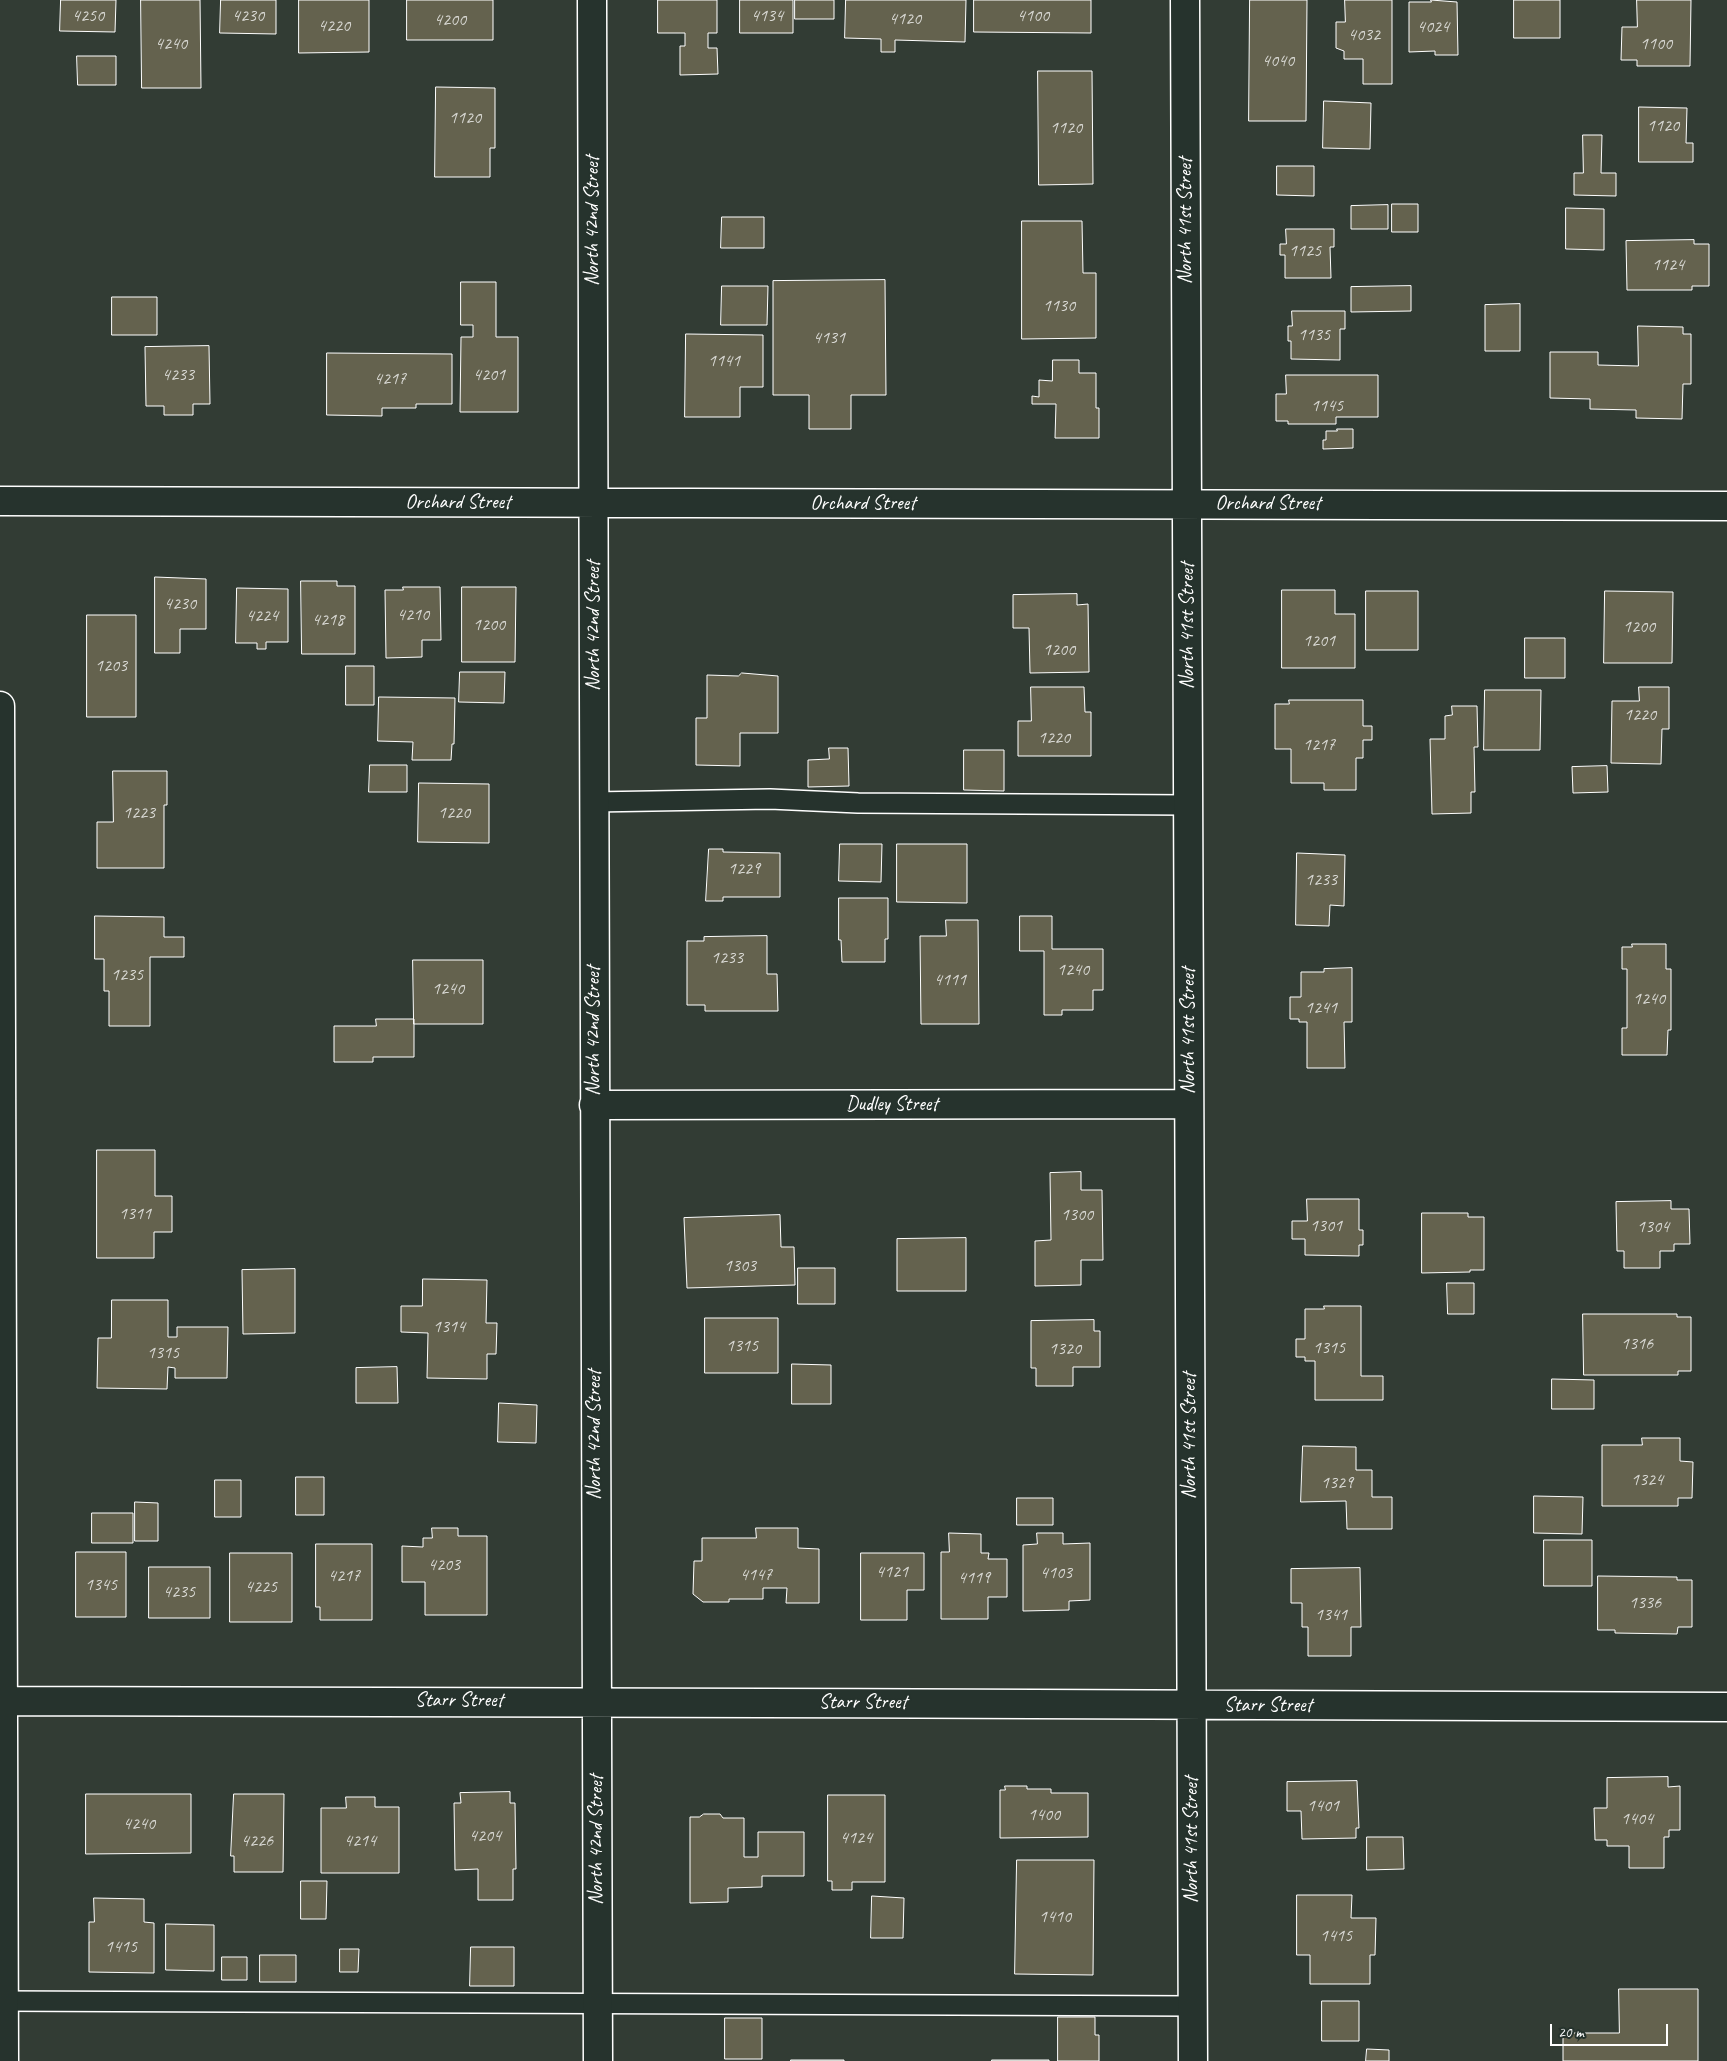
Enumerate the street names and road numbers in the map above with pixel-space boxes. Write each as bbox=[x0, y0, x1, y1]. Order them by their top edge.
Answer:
street label: North 42nd Street bbox=[581, 156, 605, 286]
street label: North 41st Street bbox=[1174, 158, 1198, 284]
street label: Orchard Street bbox=[405, 491, 511, 515]
street label: Orchard Street bbox=[810, 492, 916, 516]
street label: Orchard Street bbox=[1215, 492, 1321, 516]
street label: North 42nd Street bbox=[582, 561, 606, 691]
street label: North 41st Street bbox=[1176, 563, 1200, 689]
street label: North 42nd Street bbox=[582, 966, 606, 1096]
street label: North 41st Street bbox=[1177, 968, 1201, 1094]
street label: Dudley Street bbox=[846, 1093, 938, 1117]
street label: North 42nd Street bbox=[583, 1370, 607, 1500]
street label: North 41st Street bbox=[1178, 1373, 1202, 1499]
street label: Starr Street bbox=[415, 1689, 503, 1713]
street label: Starr Street bbox=[819, 1691, 907, 1715]
street label: Starr Street bbox=[1224, 1694, 1312, 1718]
street label: North 42nd Street bbox=[585, 1775, 609, 1905]
street label: North 41st Street bbox=[1180, 1777, 1204, 1903]

